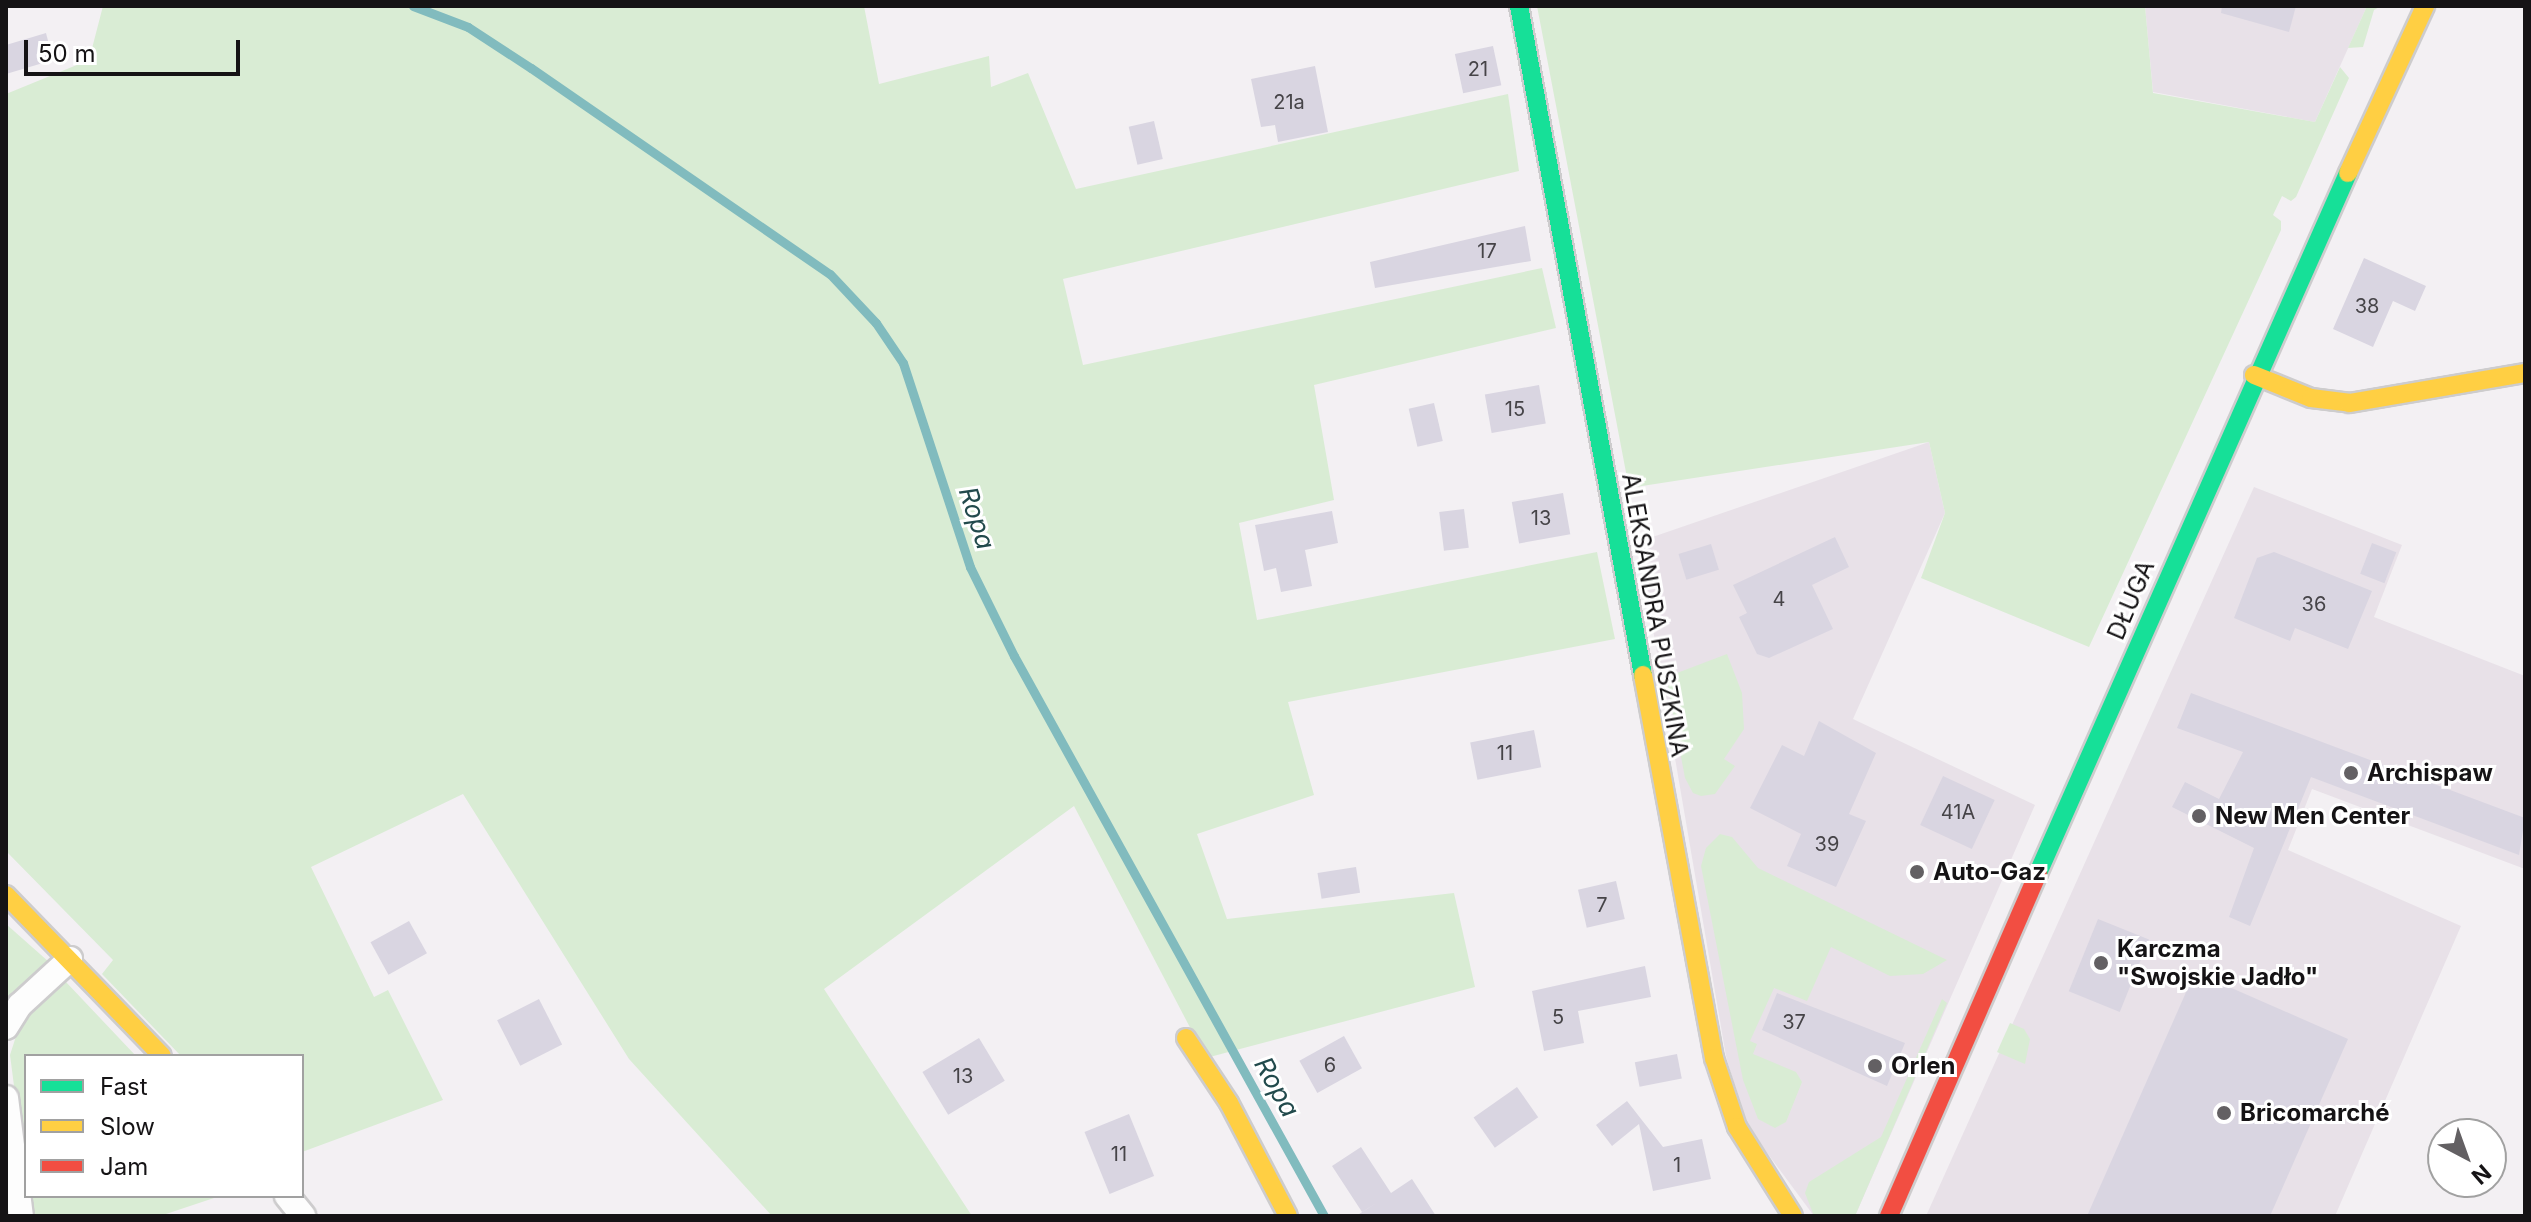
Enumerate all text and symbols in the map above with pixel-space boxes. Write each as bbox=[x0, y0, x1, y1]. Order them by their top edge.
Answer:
scale bar bbox=[28, 24, 244, 74]
text: 50 m bbox=[38, 39, 96, 68]
house number: 21 bbox=[1468, 57, 1488, 81]
house number: 21a bbox=[1273, 90, 1305, 114]
house number: 17 bbox=[1477, 239, 1497, 263]
house number: 38 bbox=[2355, 294, 2379, 318]
house number: 15 bbox=[1505, 397, 1525, 421]
street label: ALEKSANDRA PUSZKINA bbox=[1616, 471, 1694, 759]
water label: Ropa bbox=[952, 483, 1002, 553]
house number: 13 bbox=[1531, 506, 1551, 530]
street label: DŁUGA bbox=[2101, 556, 2161, 644]
house number: 4 bbox=[1773, 587, 1785, 611]
house number: 36 bbox=[2302, 592, 2326, 616]
house number: 11 bbox=[1497, 741, 1513, 765]
place label: Archispaw bbox=[2367, 759, 2493, 787]
marker: Archispaw bbox=[2342, 764, 2360, 782]
house number: 41A bbox=[1941, 800, 1975, 824]
place label: New Men Center bbox=[2215, 802, 2410, 830]
marker: New Men Center bbox=[2190, 807, 2208, 825]
house number: 39 bbox=[1815, 832, 1839, 856]
place label: Auto-Gaz bbox=[1933, 858, 2046, 886]
marker: Auto-Gaz bbox=[1908, 863, 1926, 881]
house number: 7 bbox=[1596, 893, 1608, 917]
place label: Karczma "Swojskie Jadło" bbox=[2117, 935, 2318, 991]
marker: Karczma "Swojskie Jadło" bbox=[2092, 954, 2110, 972]
house number: 5 bbox=[1552, 1005, 1564, 1029]
house number: 37 bbox=[1782, 1010, 1806, 1034]
water label: Ropa bbox=[1248, 1052, 1306, 1122]
place label: Orlen bbox=[1891, 1052, 1955, 1080]
house number: 6 bbox=[1324, 1053, 1336, 1077]
legend bbox=[24, 1054, 304, 1198]
marker: Orlen bbox=[1866, 1057, 1884, 1075]
house number: 13 bbox=[953, 1064, 973, 1088]
text: Fast bbox=[100, 1072, 148, 1101]
place label: Bricomarché bbox=[2240, 1099, 2390, 1127]
marker: Bricomarché bbox=[2215, 1104, 2233, 1122]
text: Slow bbox=[100, 1112, 155, 1141]
north arrow bbox=[2427, 1118, 2507, 1198]
house number: 11 bbox=[1111, 1142, 1127, 1166]
text: Jam bbox=[100, 1152, 148, 1181]
house number: 1 bbox=[1673, 1153, 1681, 1177]
text: N bbox=[2467, 1159, 2496, 1190]

